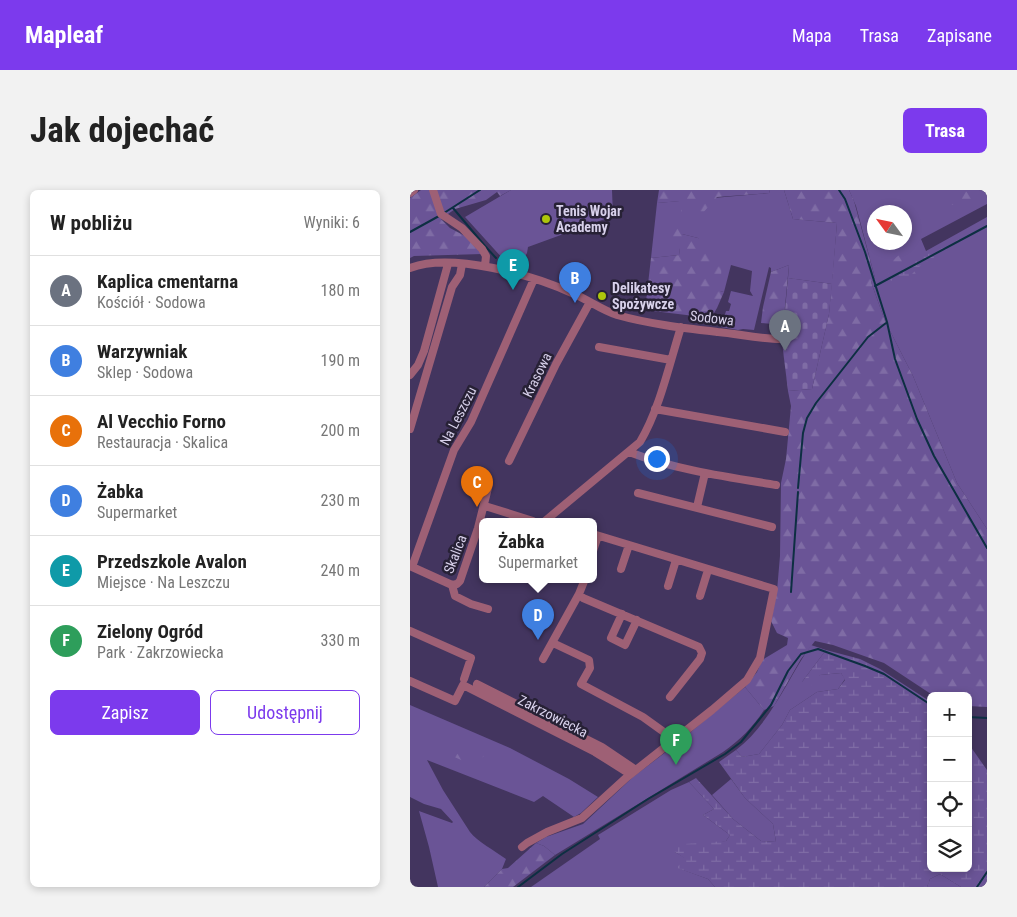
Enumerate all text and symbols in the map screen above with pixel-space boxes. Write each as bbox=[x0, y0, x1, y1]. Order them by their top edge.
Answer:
text: Mapleaf bbox=[25, 21, 103, 49]
text: Mapa bbox=[792, 25, 832, 46]
text: Trasa bbox=[860, 25, 899, 46]
text: Zapisane bbox=[927, 25, 992, 46]
button: Trasa bbox=[903, 108, 987, 153]
text: Jak dojechać bbox=[30, 110, 214, 151]
place label: Tenis Wojar Academy bbox=[556, 203, 622, 235]
north arrow bbox=[867, 205, 912, 250]
text: W pobliżu bbox=[50, 211, 132, 235]
text: Wyniki: 6 bbox=[304, 213, 360, 232]
marker: Tenis Wojar Academy bbox=[540, 213, 552, 225]
pin: E bbox=[497, 249, 529, 290]
pin: B bbox=[559, 262, 591, 303]
text: Kaplica cmentarna bbox=[97, 270, 238, 293]
place label: Delikatesy Spożywcze bbox=[612, 280, 674, 312]
text: A bbox=[61, 281, 71, 300]
text: 180 m bbox=[321, 281, 360, 300]
marker: Delikatesy Spożywcze bbox=[596, 290, 608, 302]
text: Kościół · Sodowa bbox=[97, 293, 206, 312]
street label: Sodowa bbox=[689, 307, 735, 329]
pin: A bbox=[769, 310, 801, 351]
text: Warzywniak bbox=[97, 340, 187, 363]
street label: Krasowa bbox=[519, 350, 555, 400]
text: B bbox=[62, 351, 70, 370]
text: 190 m bbox=[321, 351, 360, 370]
text: Sklep · Sodowa bbox=[97, 363, 193, 382]
street label: Na Leszczu bbox=[436, 384, 480, 448]
text: Al Vecchio Forno bbox=[97, 410, 226, 433]
text: C bbox=[61, 421, 71, 440]
text: 200 m bbox=[321, 421, 360, 440]
text: Restauracja · Skalica bbox=[97, 433, 228, 452]
your location bbox=[644, 446, 670, 472]
pin: C bbox=[461, 466, 493, 507]
text: Żabka bbox=[97, 480, 143, 503]
text: D bbox=[61, 491, 71, 510]
text: 230 m bbox=[321, 491, 360, 510]
text: Supermarket bbox=[97, 503, 177, 522]
popup bbox=[479, 518, 597, 583]
text: Żabka bbox=[498, 530, 544, 553]
street label: Skalica bbox=[440, 533, 470, 575]
text: Przedszkole Avalon bbox=[97, 550, 247, 573]
text: Supermarket bbox=[498, 553, 578, 572]
text: E bbox=[62, 561, 70, 580]
text: 240 m bbox=[321, 561, 360, 580]
text: Miejsce · Na Leszczu bbox=[97, 573, 230, 592]
pin: D bbox=[522, 599, 554, 640]
text: Zielony Ogród bbox=[97, 620, 203, 643]
text: F bbox=[62, 631, 70, 650]
text: 330 m bbox=[321, 631, 360, 650]
text: Park · Zakrzowiecka bbox=[97, 643, 224, 662]
button: Zapisz bbox=[50, 690, 200, 735]
button: Udostępnij bbox=[210, 690, 360, 735]
street label: Zakrzowiecka bbox=[515, 692, 591, 740]
map controls bbox=[927, 692, 972, 872]
button: + bbox=[927, 692, 972, 737]
pin: F bbox=[660, 724, 692, 765]
button: − bbox=[927, 737, 972, 782]
button: locate bbox=[927, 782, 972, 827]
button: layers bbox=[927, 827, 972, 872]

